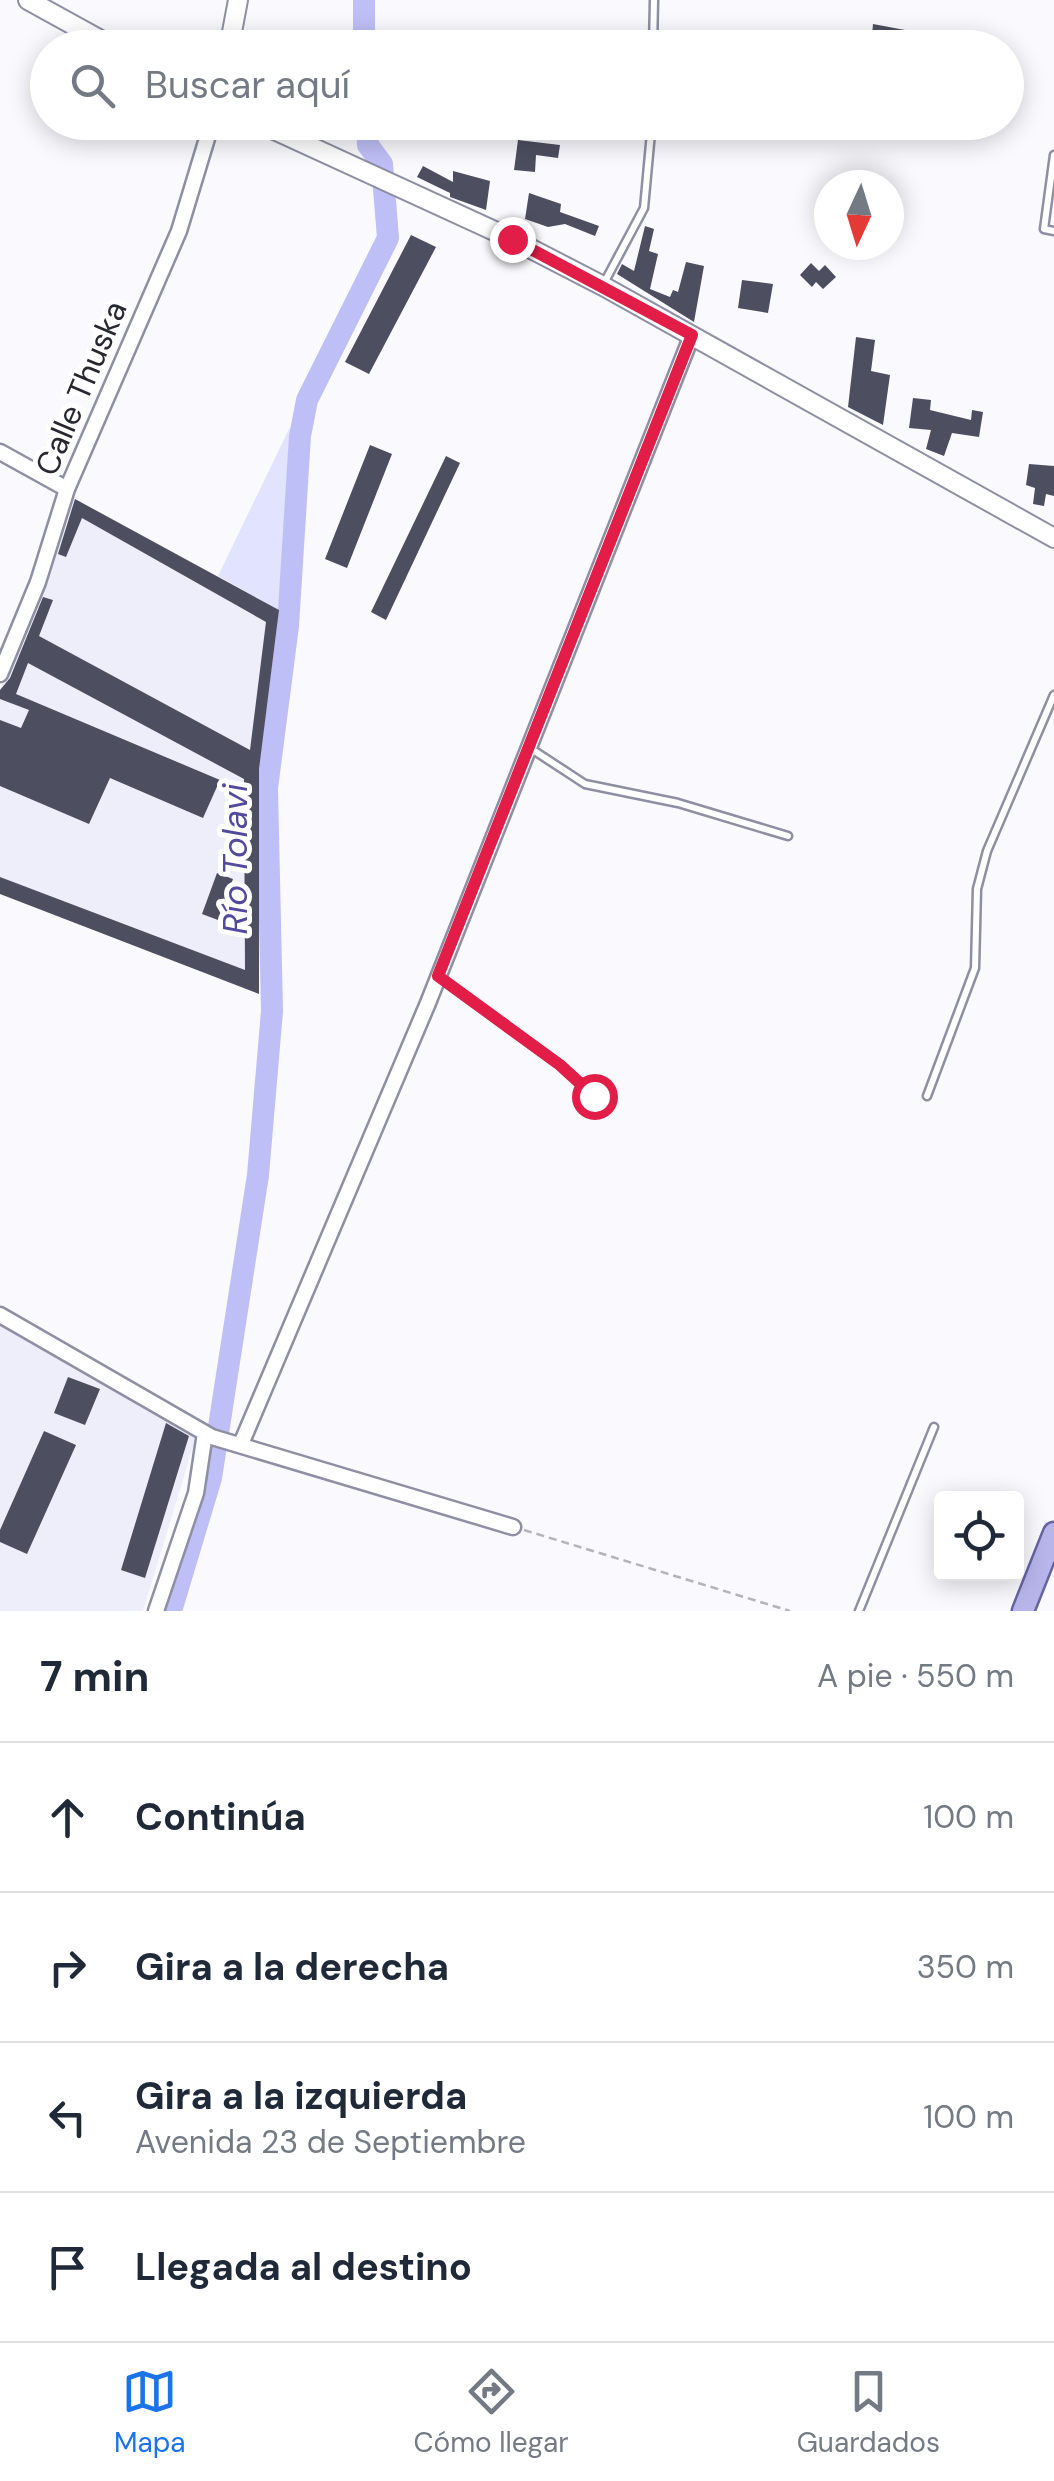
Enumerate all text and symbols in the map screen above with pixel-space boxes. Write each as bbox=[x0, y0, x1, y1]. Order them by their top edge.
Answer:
search box bbox=[30, 30, 1024, 140]
icon: search bbox=[65, 58, 120, 113]
text: Buscar aquí bbox=[145, 60, 350, 110]
north arrow bbox=[814, 170, 904, 260]
route end bbox=[490, 217, 536, 263]
street label: Calle Thuska bbox=[25, 294, 137, 482]
water label: Río Tolavi bbox=[212, 783, 258, 935]
route start bbox=[572, 1074, 618, 1120]
map controls bbox=[934, 1491, 1024, 1581]
button: locate bbox=[934, 1491, 1024, 1581]
text: 7 min bbox=[40, 1649, 149, 1704]
text: A pie · 550 m bbox=[817, 1655, 1014, 1697]
icon: ahead bbox=[40, 1790, 95, 1845]
text: Continúa bbox=[135, 1792, 306, 1842]
text: 100 m bbox=[923, 1796, 1014, 1838]
icon: right bbox=[40, 1940, 95, 1995]
text: Gira a la derecha bbox=[135, 1942, 449, 1992]
text: 350 m bbox=[917, 1946, 1014, 1988]
text: Gira a la izquierda bbox=[135, 2071, 467, 2121]
icon: left bbox=[40, 2090, 95, 2145]
text: 100 m bbox=[923, 2096, 1014, 2138]
text: Avenida 23 de Septiembre bbox=[135, 2121, 526, 2163]
icon: arrive bbox=[40, 2240, 95, 2295]
text: Llegada al destino bbox=[135, 2242, 472, 2292]
tab: Mapa bbox=[114, 2364, 186, 2461]
tab: Cómo llegar bbox=[413, 2364, 569, 2461]
tab: Guardados bbox=[797, 2364, 940, 2461]

